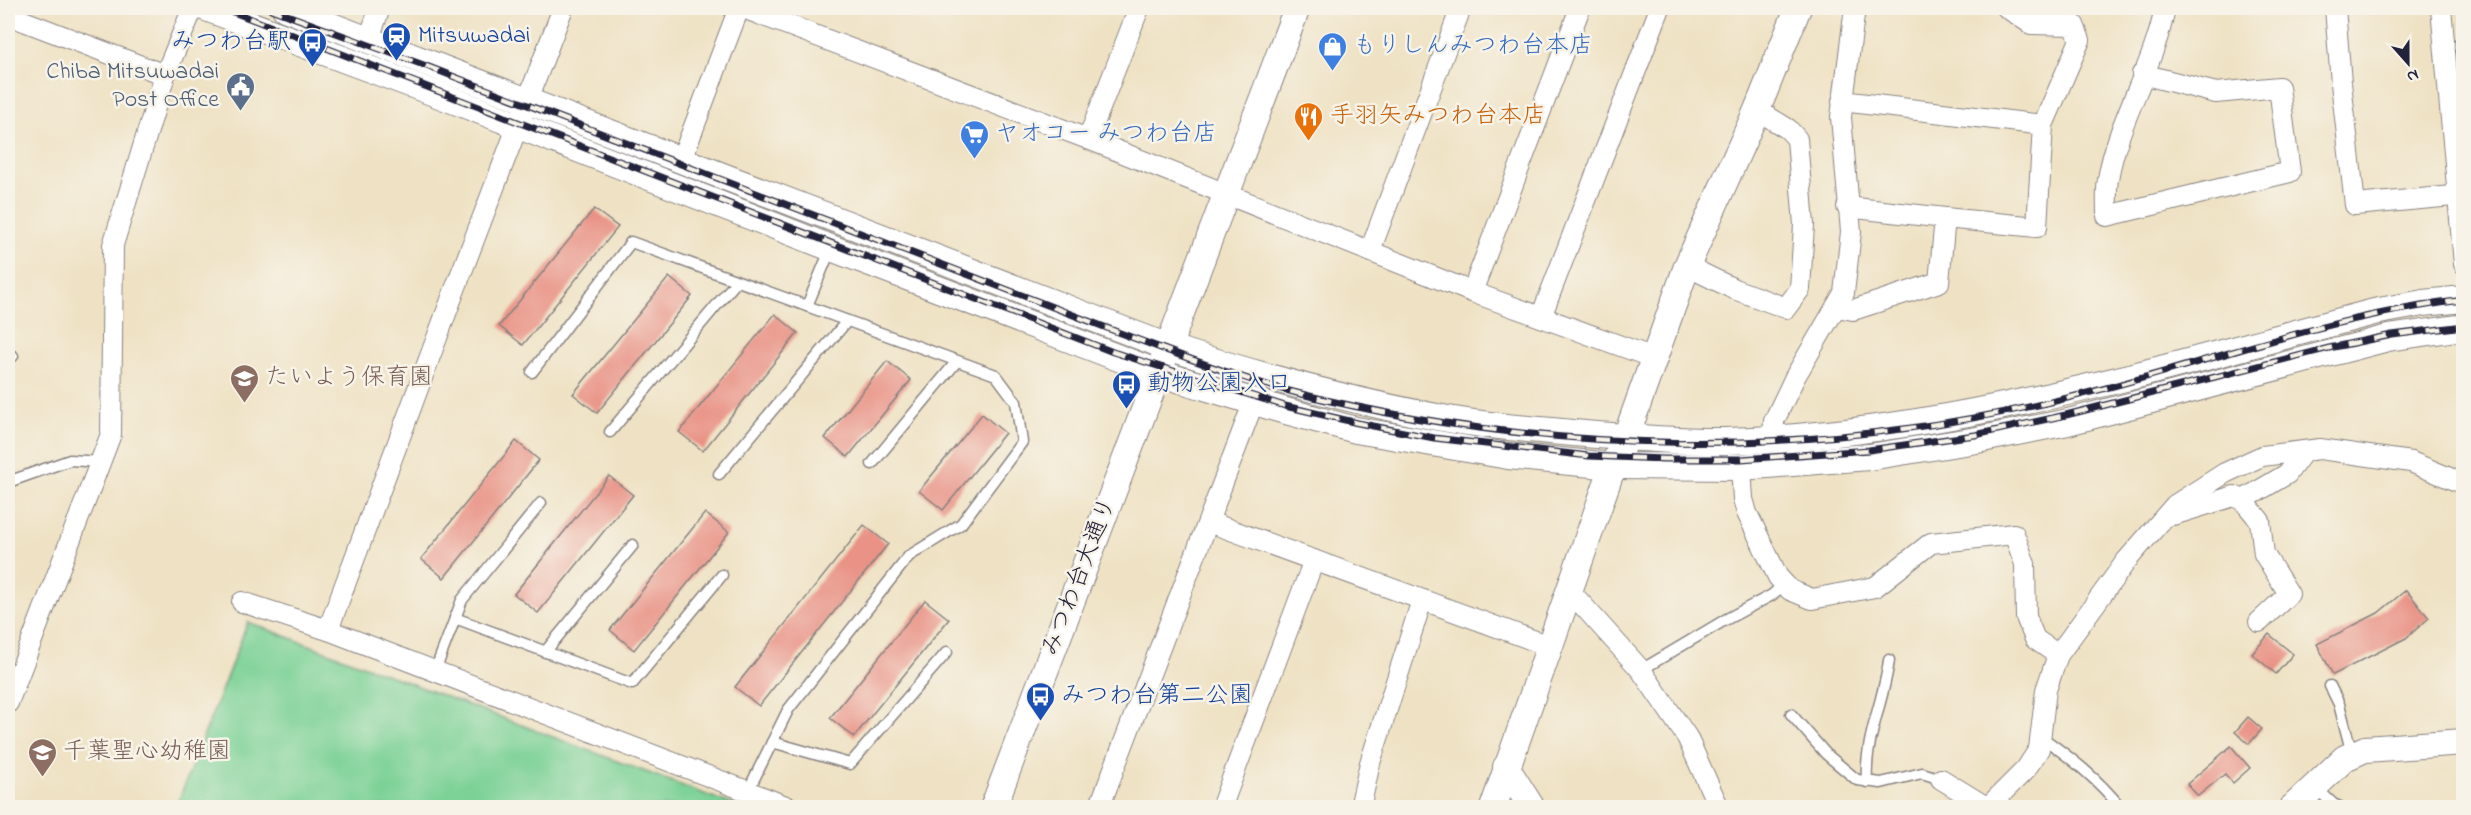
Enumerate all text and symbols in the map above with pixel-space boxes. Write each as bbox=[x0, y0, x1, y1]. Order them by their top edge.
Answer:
place label: Mitsuwadai bbox=[418, 19, 530, 54]
station icon: Mitsuwadai bbox=[381, 20, 413, 62]
place label: みつわ台駅 bbox=[171, 25, 291, 60]
bus stop icon: みつわ台駅 bbox=[296, 26, 328, 68]
place label: もりしんみつわ台本店 bbox=[1353, 29, 1593, 64]
shop icon: もりしんみつわ台本店 bbox=[1316, 30, 1348, 72]
north arrow bbox=[2378, 33, 2438, 93]
place label: Chiba Mitsuwadai Post Office bbox=[46, 55, 219, 118]
text: N bbox=[2403, 62, 2422, 88]
public building icon: Chiba Mitsuwadai Post Office bbox=[224, 70, 256, 112]
place label: 手羽矢みつわ台本店 bbox=[1330, 99, 1546, 134]
restaurant icon: 手羽矢みつわ台本店 bbox=[1293, 100, 1325, 142]
place label: ヤオコー みつわ台店 bbox=[995, 117, 1217, 152]
supermarket icon: ヤオコー みつわ台店 bbox=[958, 118, 990, 160]
place label: たいよう保育園 bbox=[265, 361, 433, 396]
school or university icon: たいよう保育園 bbox=[228, 362, 260, 404]
place label: 動物公園入口 bbox=[1147, 367, 1291, 402]
bus stop icon: 動物公園入口 bbox=[1110, 368, 1142, 410]
street label: みつわ台大通り bbox=[1034, 492, 1126, 662]
place label: みつわ台第二公園 bbox=[1061, 679, 1253, 714]
bus stop icon: みつわ台第二公園 bbox=[1024, 680, 1056, 722]
place label: 千葉聖心幼稚園 bbox=[63, 735, 231, 770]
school or university icon: 千葉聖心幼稚園 bbox=[26, 736, 58, 778]

